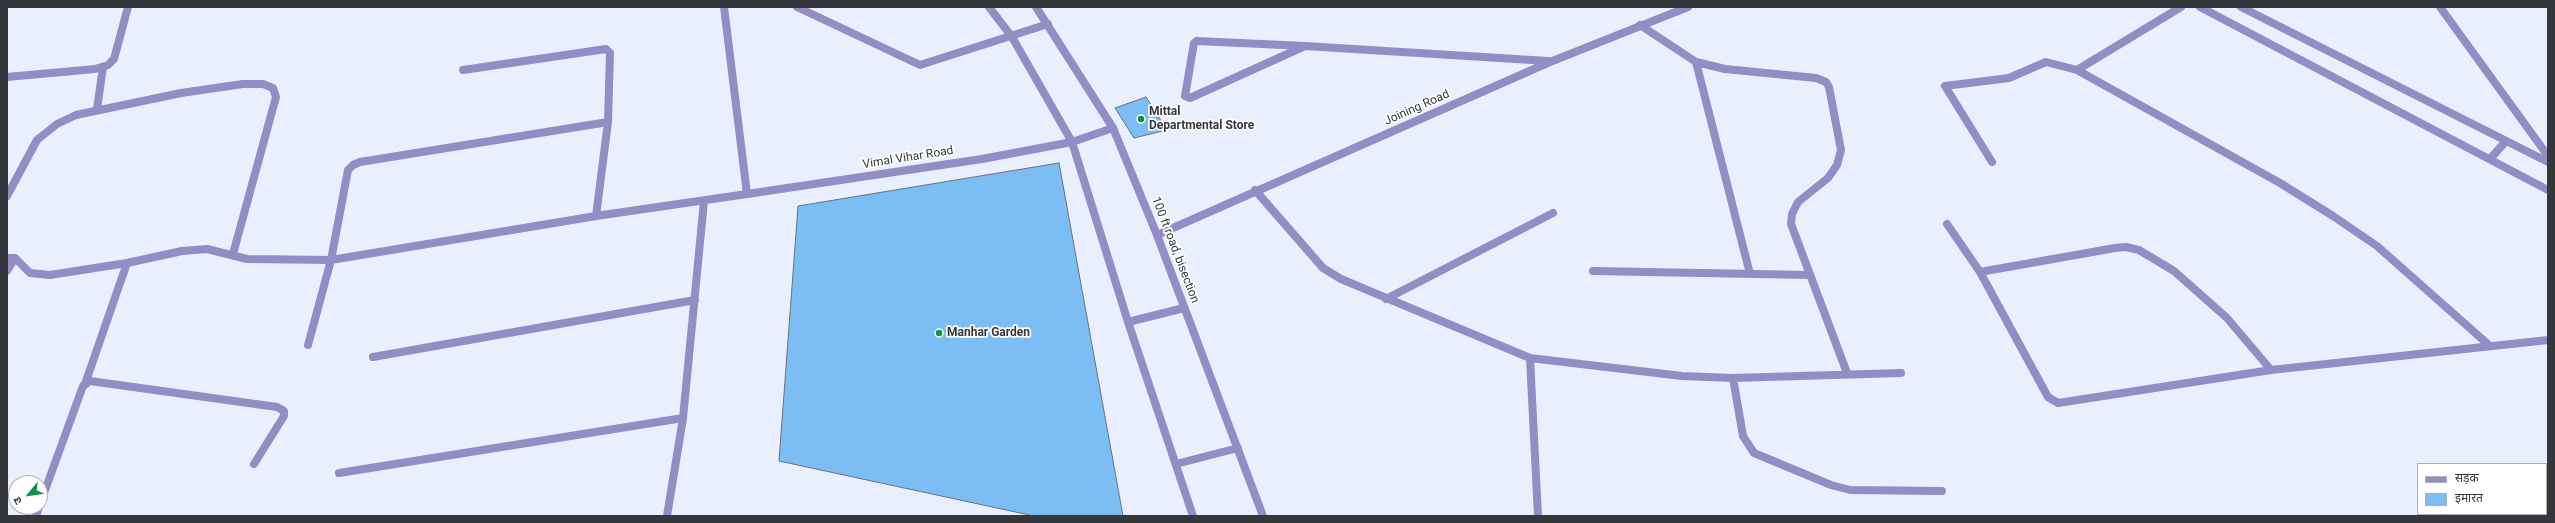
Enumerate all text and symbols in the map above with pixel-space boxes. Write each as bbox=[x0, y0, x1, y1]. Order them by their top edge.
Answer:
street label: Joining Road bbox=[1382, 87, 1452, 129]
place label: Mittal Departmental Store bbox=[1149, 105, 1254, 133]
marker: Mittal Departmental Store bbox=[1136, 114, 1146, 124]
street label: Vimal Vihar Road bbox=[862, 144, 954, 172]
street label: 100 ft road, bisection bbox=[1148, 195, 1202, 305]
place label: Manhar Garden bbox=[947, 326, 1030, 340]
marker: Manhar Garden bbox=[934, 328, 944, 338]
legend bbox=[2417, 463, 2547, 515]
text: सड़क bbox=[2455, 471, 2479, 485]
north arrow bbox=[8, 475, 48, 515]
text: इमारत bbox=[2455, 491, 2483, 505]
text: उ bbox=[11, 495, 25, 507]

